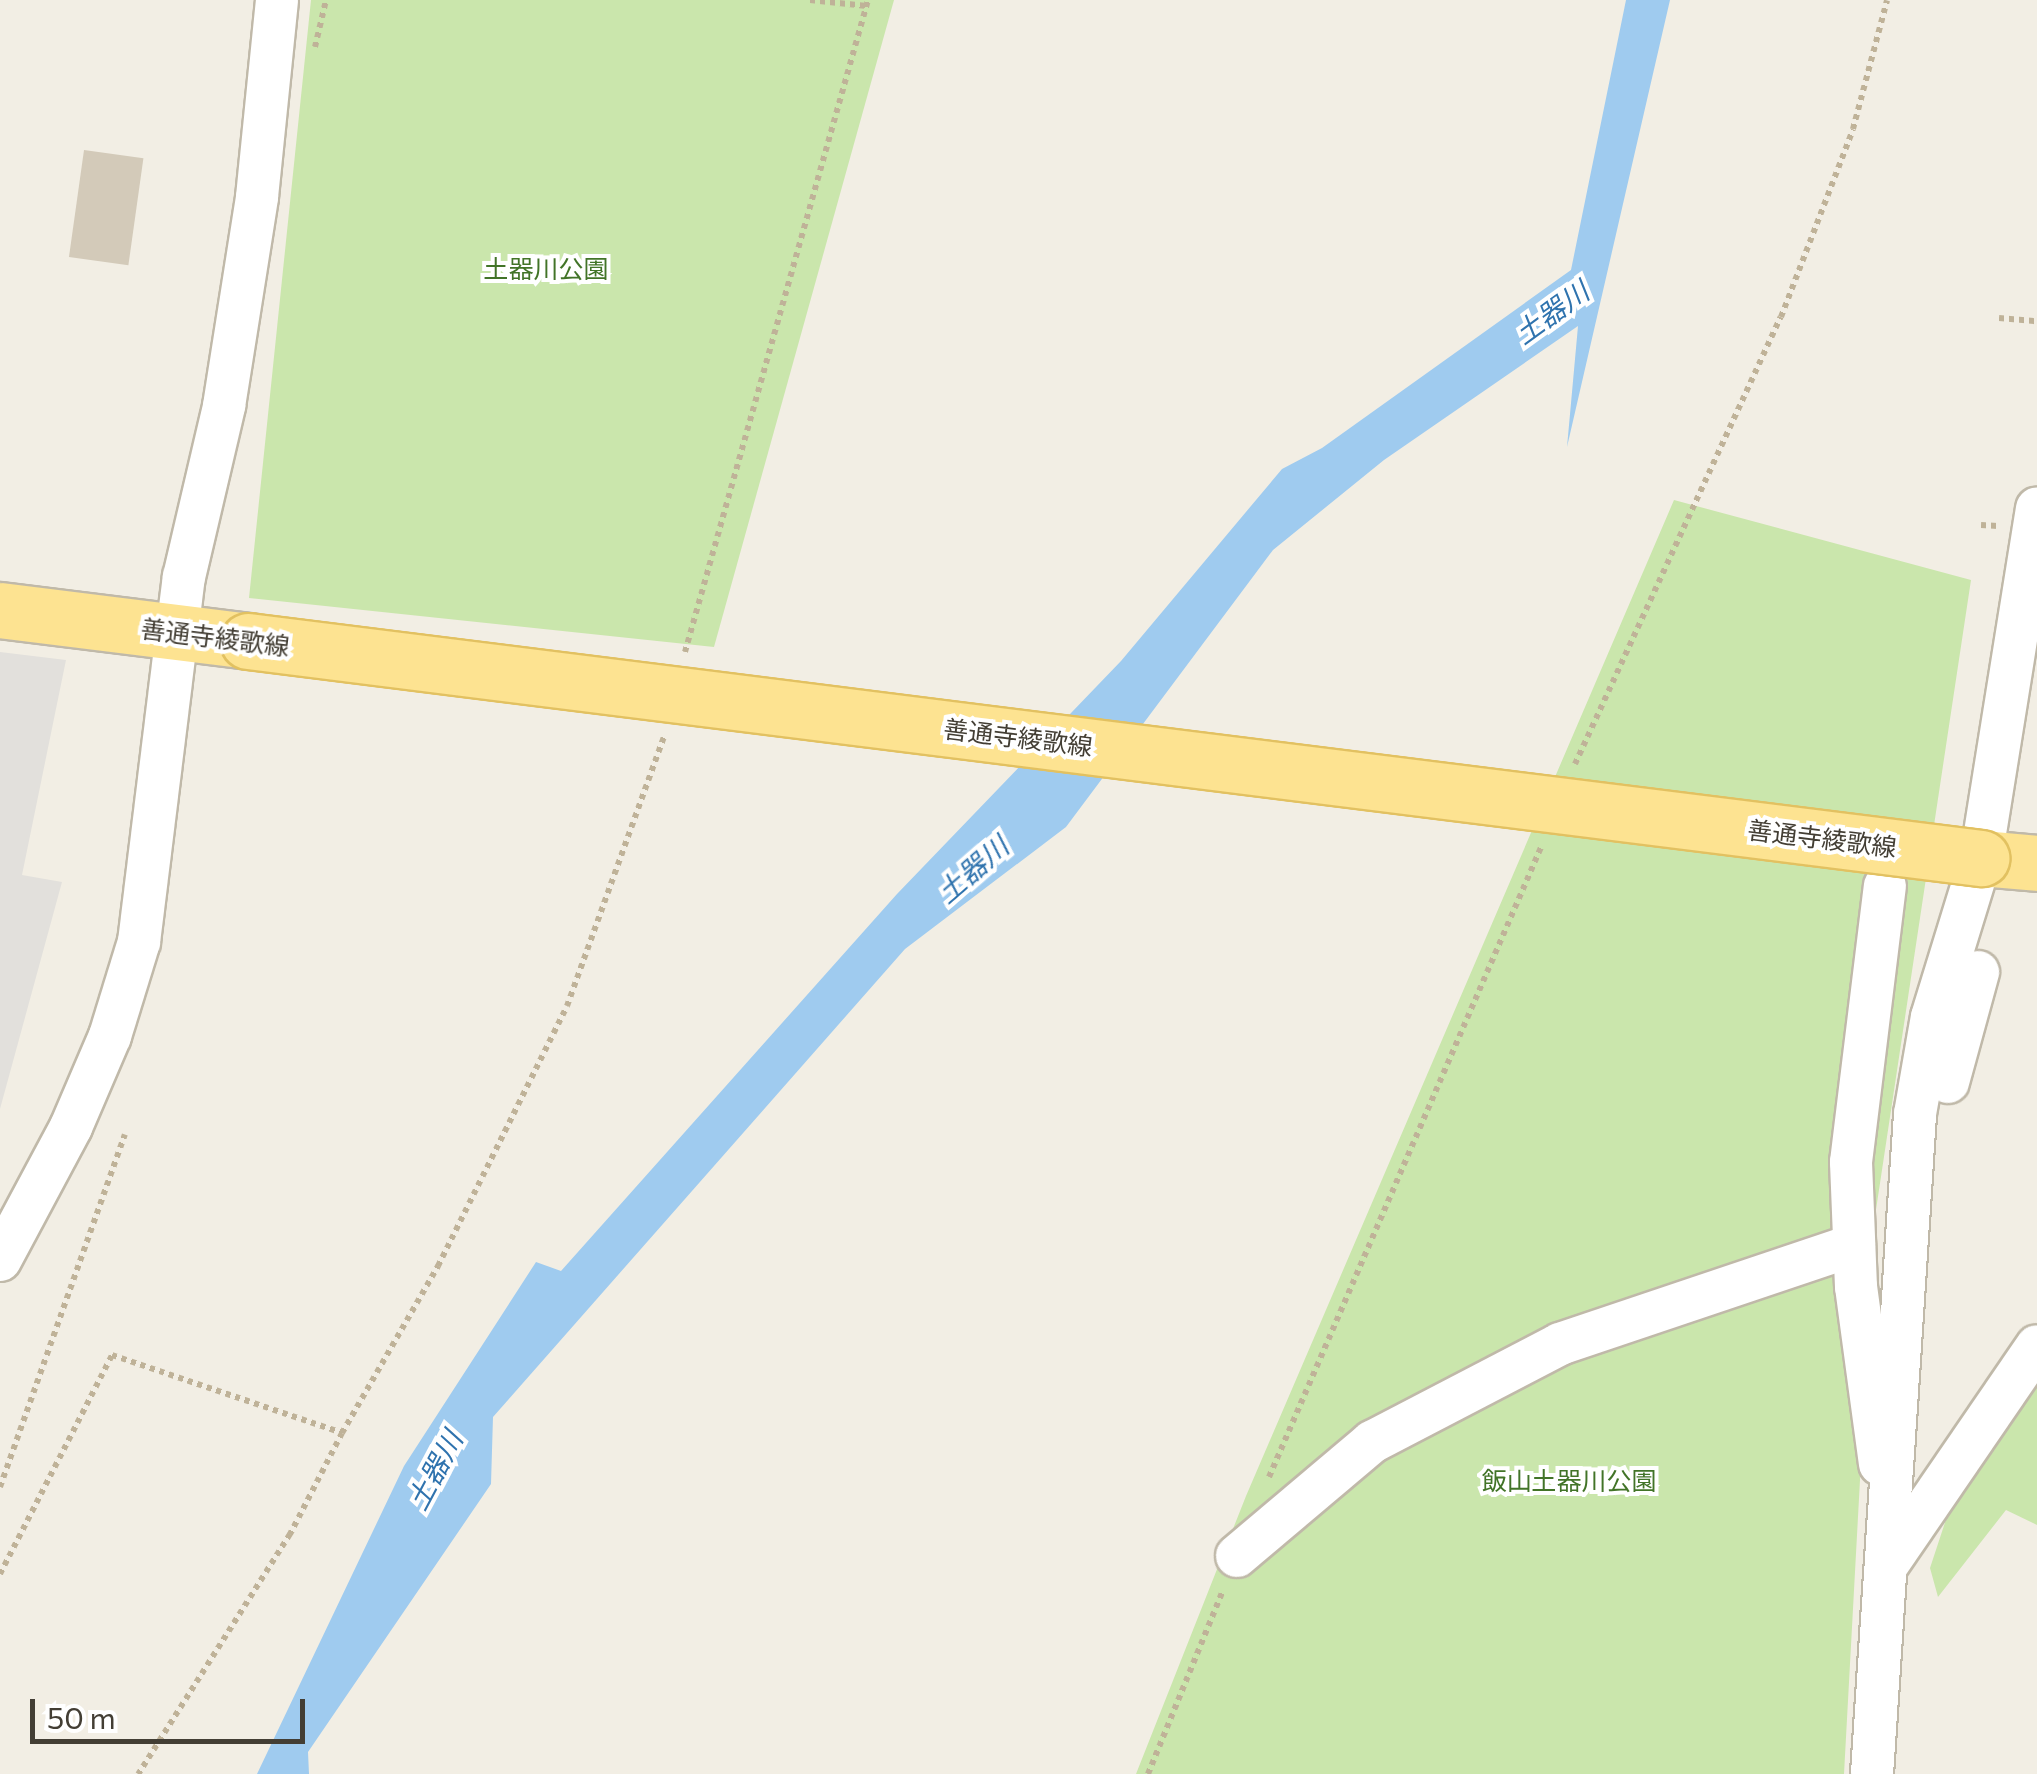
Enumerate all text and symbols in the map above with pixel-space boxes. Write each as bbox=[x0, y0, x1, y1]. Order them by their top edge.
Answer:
park label: 土器川公園 bbox=[484, 253, 608, 283]
water label: 土器川 bbox=[1507, 274, 1595, 350]
street label: 善通寺綾歌線 bbox=[139, 613, 291, 661]
street label: 善通寺綾歌線 bbox=[942, 713, 1094, 761]
street label: 善通寺綾歌線 bbox=[1746, 814, 1898, 862]
water label: 土器川 bbox=[929, 829, 1015, 909]
water label: 土器川 bbox=[399, 1425, 469, 1515]
park label: 飯山土器川公園 bbox=[1482, 1465, 1656, 1495]
scale bar bbox=[35, 1679, 310, 1741]
text: 50 m bbox=[47, 1698, 116, 1735]

